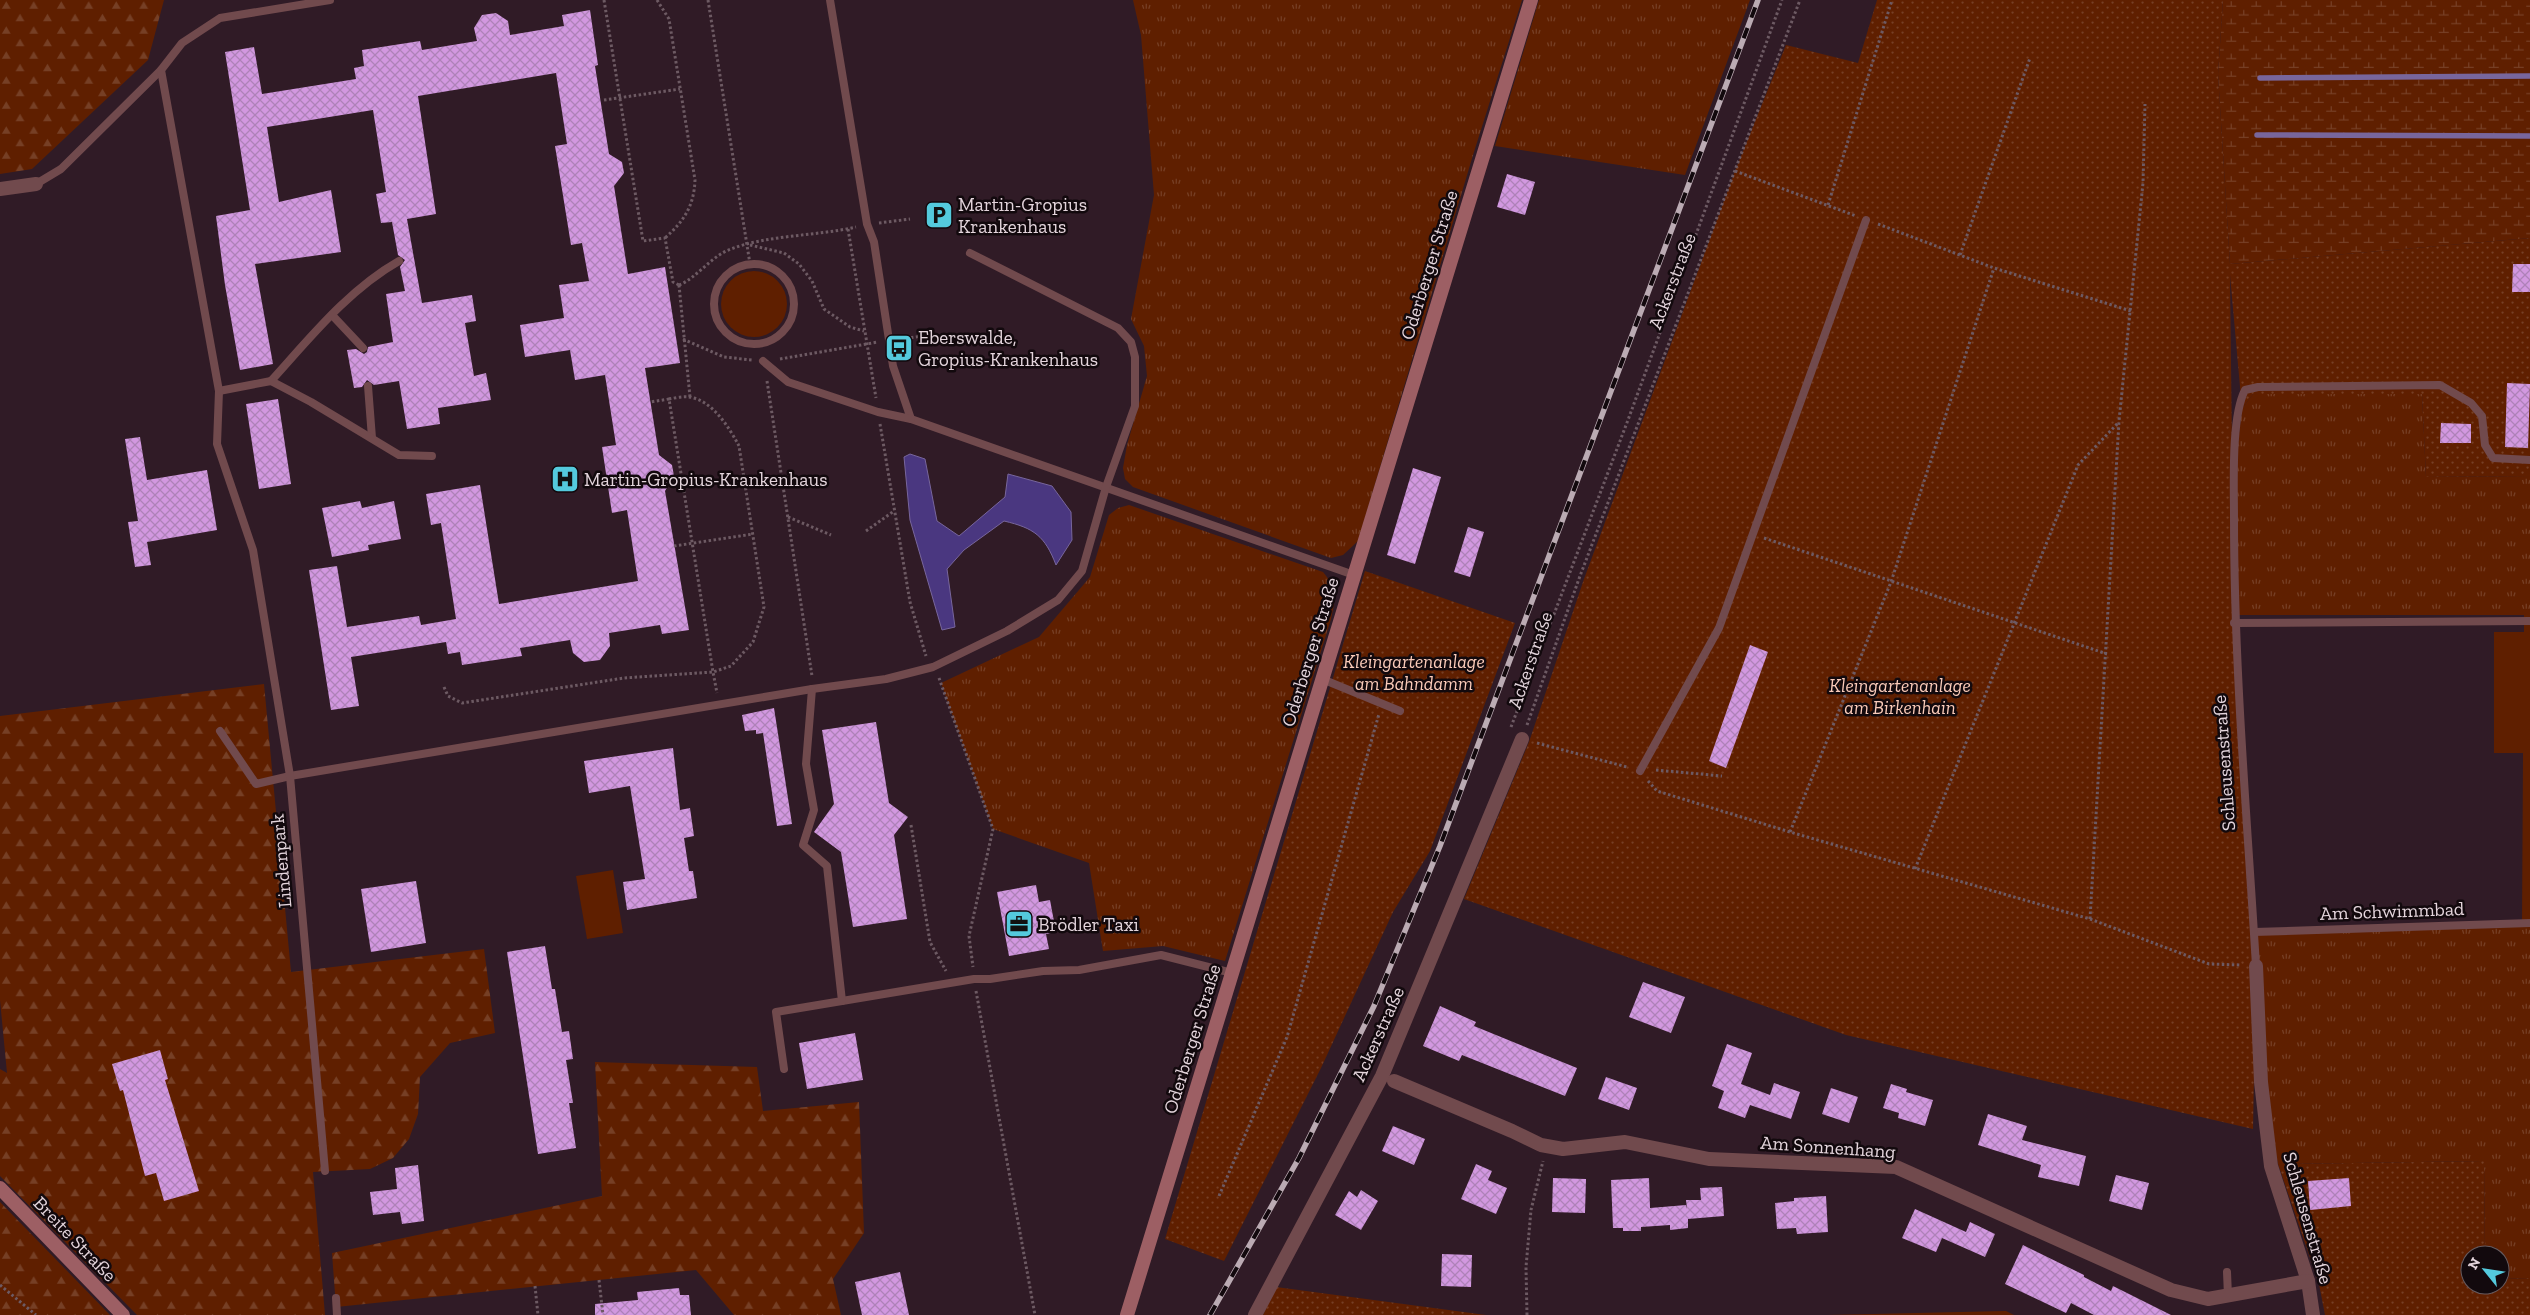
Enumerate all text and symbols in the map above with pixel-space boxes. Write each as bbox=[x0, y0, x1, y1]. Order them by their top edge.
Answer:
street label: Oderberger Straße bbox=[1395, 187, 1463, 343]
place label: Martin-Gropius Krankenhaus bbox=[958, 193, 1087, 238]
parking icon: Martin-Gropius Krankenhaus bbox=[924, 200, 954, 230]
street label: Ackerstraße bbox=[1643, 230, 1701, 332]
place label: Eberswalde, Gropius-Krankenhaus bbox=[918, 326, 1098, 371]
bus stop icon: Eberswalde, Gropius-Krankenhaus bbox=[884, 333, 914, 363]
hospital icon: Martin-Gropius-Krankenhaus bbox=[550, 464, 580, 494]
place label: Martin-Gropius-Krankenhaus bbox=[584, 468, 828, 491]
street label: Oderberger Straße bbox=[1276, 574, 1344, 730]
street label: Ackerstraße bbox=[1503, 608, 1557, 712]
park label: Kleingartenanlage am Bahndamm bbox=[1343, 650, 1485, 695]
park label: Kleingartenanlage am Birkenhain bbox=[1829, 674, 1971, 719]
street label: Schleusenstraße bbox=[2208, 694, 2240, 832]
street label: Lindenpark bbox=[265, 813, 297, 909]
street label: Am Schwimmbad bbox=[2319, 897, 2465, 925]
office icon: Brödler Taxi bbox=[1004, 909, 1034, 939]
place label: Brödler Taxi bbox=[1038, 913, 1139, 936]
street label: Oderberger Straße bbox=[1158, 961, 1226, 1117]
street label: Ackerstraße bbox=[1347, 983, 1409, 1085]
street label: Am Sonnenhang bbox=[1760, 1131, 1897, 1163]
street label: Schleusenstraße bbox=[2278, 1149, 2338, 1287]
street label: Breite Straße bbox=[29, 1192, 121, 1286]
north arrow bbox=[2460, 1245, 2510, 1295]
text: N bbox=[2464, 1255, 2484, 1273]

